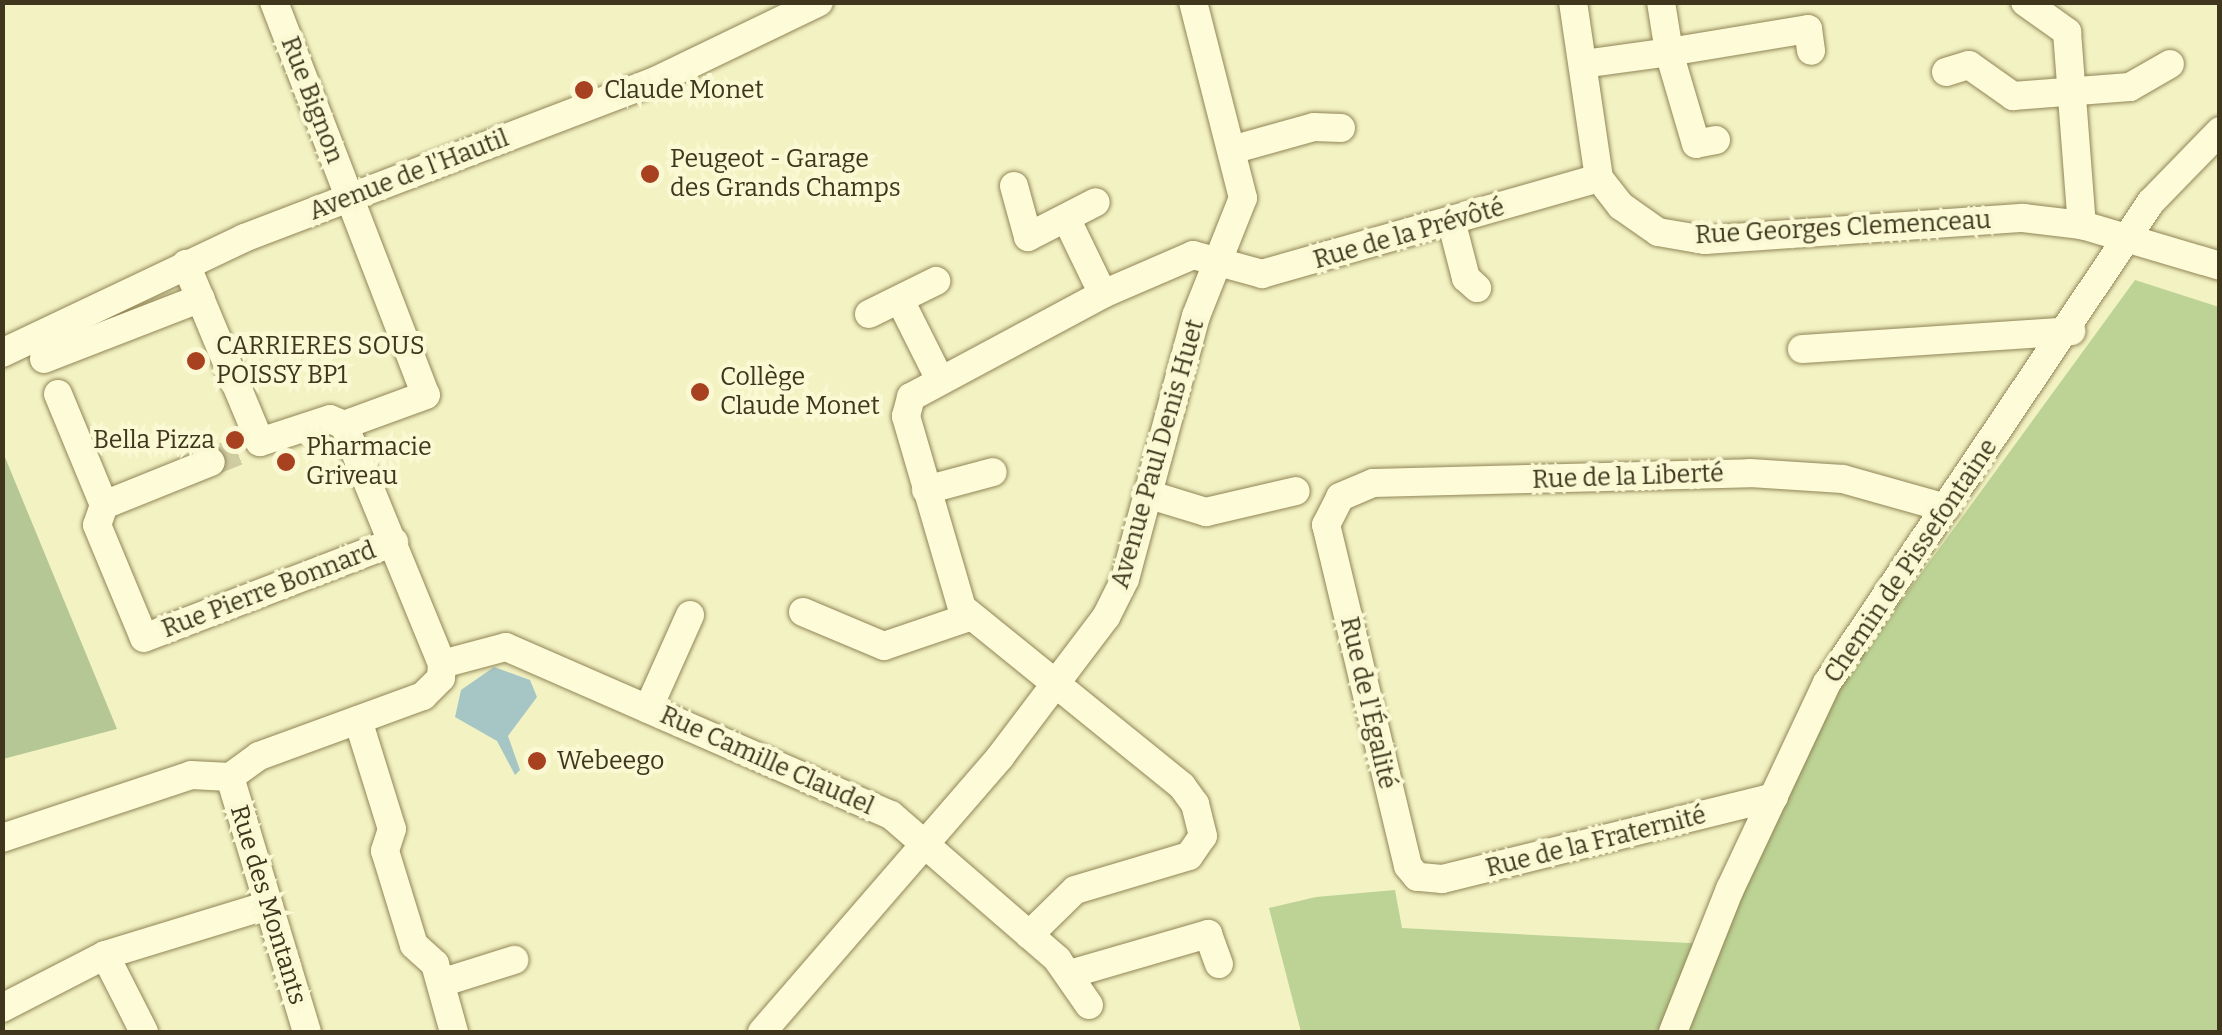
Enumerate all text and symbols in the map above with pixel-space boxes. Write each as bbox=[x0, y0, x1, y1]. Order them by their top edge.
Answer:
street label: Rue Bignon bbox=[274, 33, 350, 167]
place label: Claude Monet bbox=[604, 75, 764, 105]
marker: Claude Monet bbox=[573, 79, 595, 101]
street label: Avenue de l'Hautil bbox=[305, 123, 513, 227]
place label: Peugeot - Garage des Grands Champs bbox=[670, 145, 901, 204]
marker: Peugeot - Garage des Grands Champs bbox=[639, 163, 661, 185]
street label: Rue de la Prévôté bbox=[1310, 192, 1508, 276]
street label: Rue Georges Clemenceau bbox=[1694, 205, 1992, 251]
street label: Avenue Paul Denis Huet bbox=[1105, 316, 1211, 592]
place label: CARRIERES SOUS POISSY BP1 bbox=[216, 332, 425, 391]
marker: CARRIERES SOUS POISSY BP1 bbox=[185, 350, 207, 372]
place label: Collège Claude Monet bbox=[720, 363, 880, 422]
marker: Collège Claude Monet bbox=[689, 381, 711, 403]
place label: Bella Pizza bbox=[93, 425, 215, 455]
marker: Bella Pizza bbox=[224, 429, 246, 451]
place label: Pharmacie Griveau bbox=[306, 433, 432, 492]
street label: Chemin de Pissefontaine bbox=[1818, 433, 2004, 689]
marker: Pharmacie Griveau bbox=[275, 451, 297, 473]
street label: Rue de la Liberté bbox=[1532, 459, 1724, 495]
street label: Rue Pierre Bonnard bbox=[158, 535, 380, 645]
street label: Rue de l'Égalité bbox=[1334, 614, 1402, 792]
street label: Rue Camille Claudel bbox=[655, 700, 879, 822]
place label: Webeego bbox=[557, 746, 664, 776]
marker: Webeego bbox=[526, 750, 548, 772]
street label: Rue de la Fraternité bbox=[1483, 800, 1709, 884]
street label: Rue des Montants bbox=[223, 802, 313, 1008]

